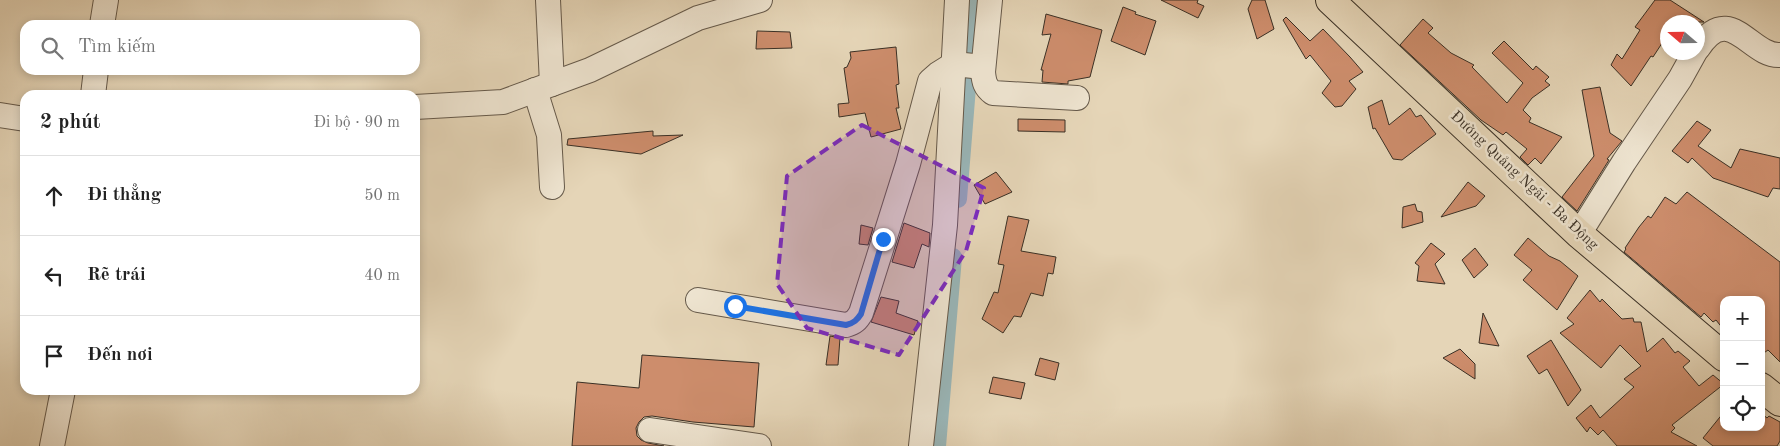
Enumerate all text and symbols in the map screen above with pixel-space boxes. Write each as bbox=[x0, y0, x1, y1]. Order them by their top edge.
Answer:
north arrow bbox=[1660, 15, 1705, 60]
search box bbox=[20, 20, 420, 75]
icon: search bbox=[38, 34, 66, 62]
text: Tìm kiếm bbox=[78, 38, 156, 57]
street label: Đường Quảng Ngãi - Ba Động bbox=[1447, 109, 1601, 253]
text: 2 phút bbox=[40, 112, 100, 133]
text: Đi bộ · 90 m bbox=[314, 115, 400, 131]
icon: ahead bbox=[40, 182, 68, 210]
text: Đi thẳng bbox=[87, 186, 161, 205]
text: 50 m bbox=[364, 188, 400, 204]
route end bbox=[872, 228, 895, 251]
icon: left bbox=[40, 262, 68, 290]
text: Rẽ trái bbox=[87, 266, 146, 285]
text: 40 m bbox=[364, 268, 400, 284]
route start bbox=[724, 295, 747, 318]
map controls bbox=[1720, 296, 1765, 431]
button: + bbox=[1720, 296, 1765, 341]
button: − bbox=[1720, 341, 1765, 386]
icon: arrive bbox=[40, 342, 68, 370]
text: Đến nơi bbox=[87, 346, 153, 365]
button: locate bbox=[1720, 386, 1765, 431]

